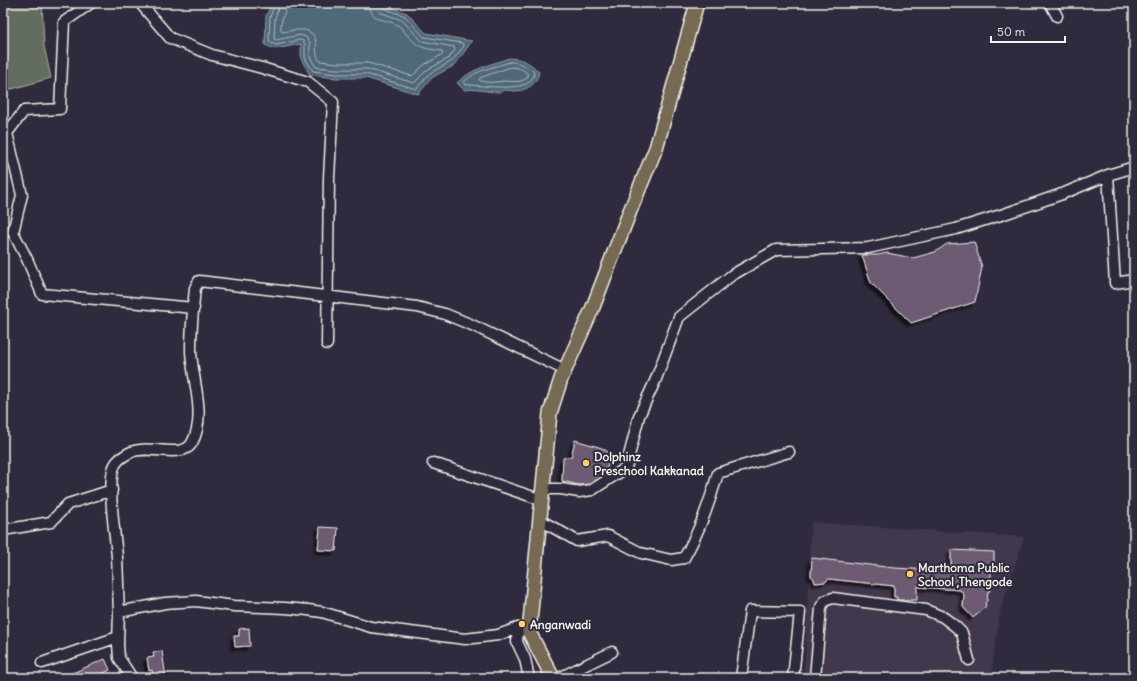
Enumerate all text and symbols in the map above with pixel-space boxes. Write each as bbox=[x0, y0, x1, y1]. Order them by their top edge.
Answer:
scale bar bbox=[991, 18, 1065, 44]
text: 50 m bbox=[997, 24, 1026, 39]
place label: Dolphinz Preschool Kakkanad bbox=[594, 449, 704, 478]
marker: Dolphinz Preschool Kakkanad bbox=[581, 458, 591, 468]
place label: Marthoma Public School ,Thengode bbox=[918, 560, 1013, 590]
marker: Marthoma Public School ,Thengode bbox=[905, 569, 915, 579]
place label: Anganwadi bbox=[530, 617, 591, 633]
marker: Anganwadi bbox=[517, 619, 527, 629]

